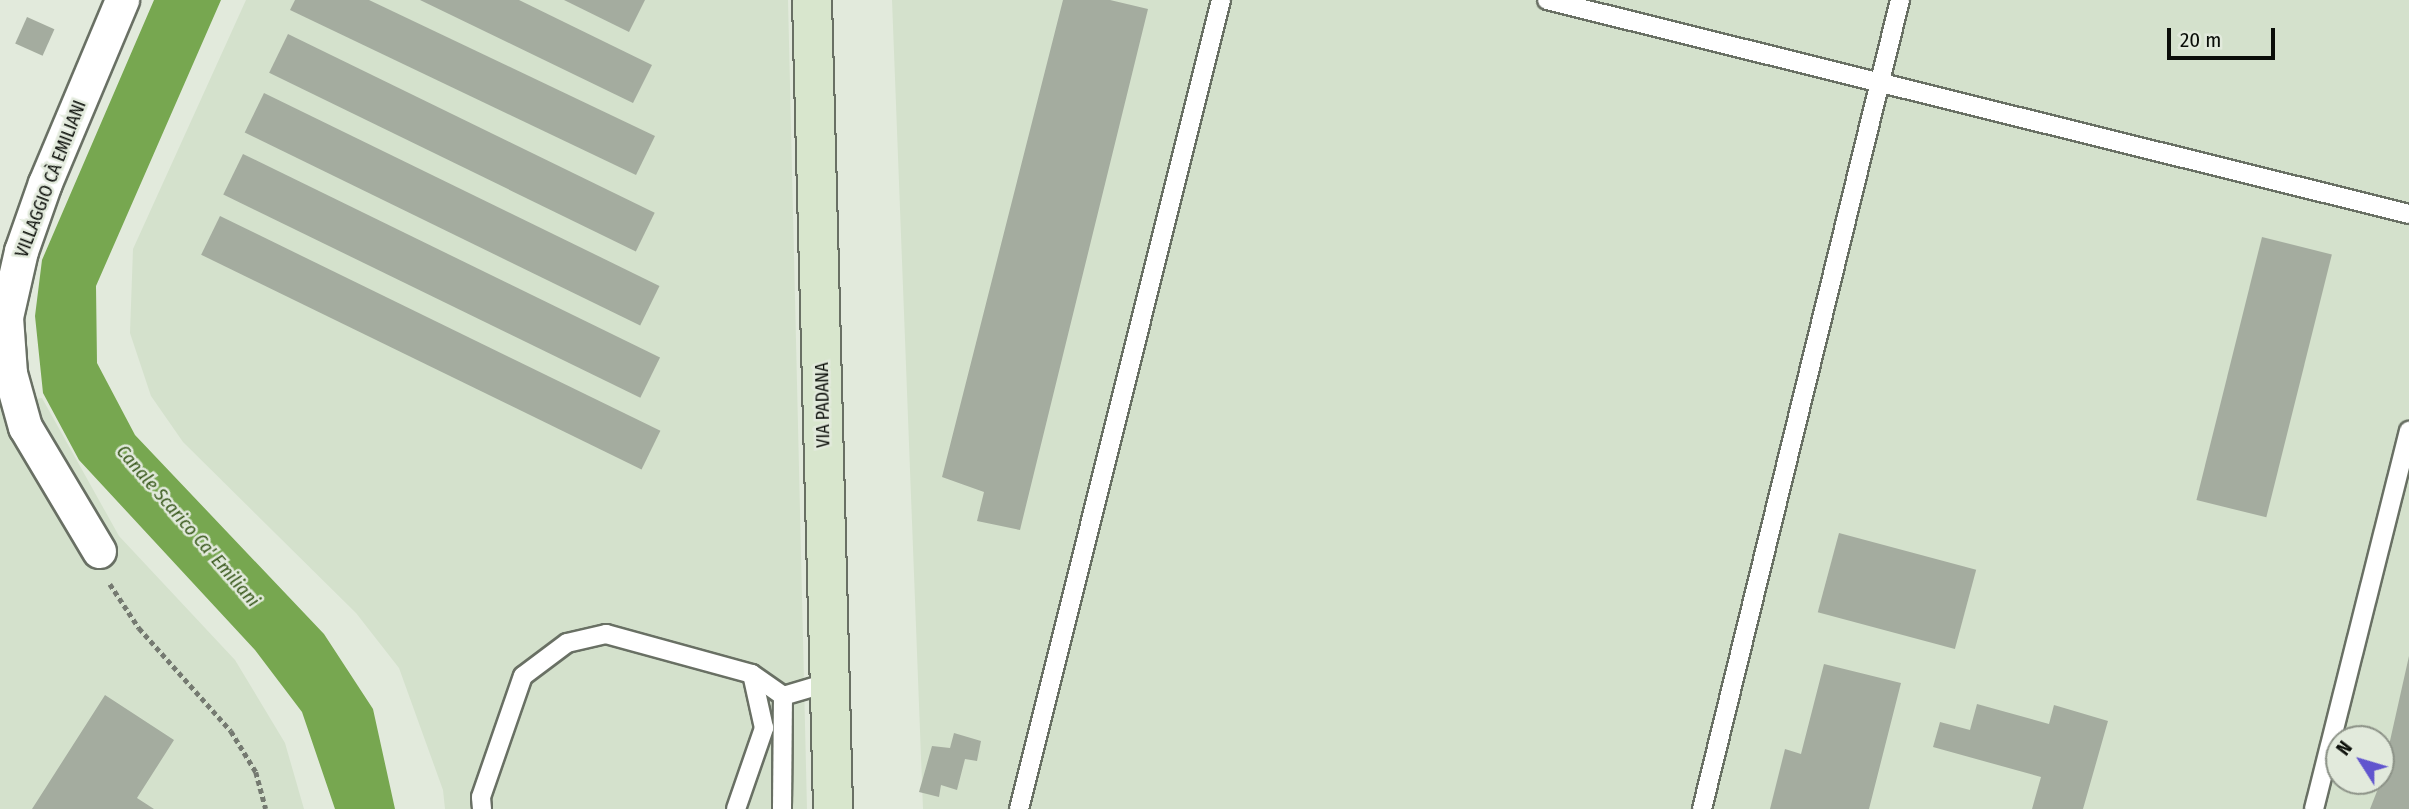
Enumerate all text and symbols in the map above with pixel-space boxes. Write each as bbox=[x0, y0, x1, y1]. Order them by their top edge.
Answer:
scale bar bbox=[2171, 14, 2280, 58]
text: 20 m bbox=[2180, 27, 2221, 53]
street label: VILLAGGIO CÀ EMILIANI bbox=[11, 97, 91, 261]
street label: VIA PADANA bbox=[811, 362, 835, 448]
water label: Canale Scarico Ca' Emiliani bbox=[111, 440, 265, 612]
north arrow bbox=[2325, 725, 2395, 795]
text: N bbox=[2332, 737, 2357, 760]

